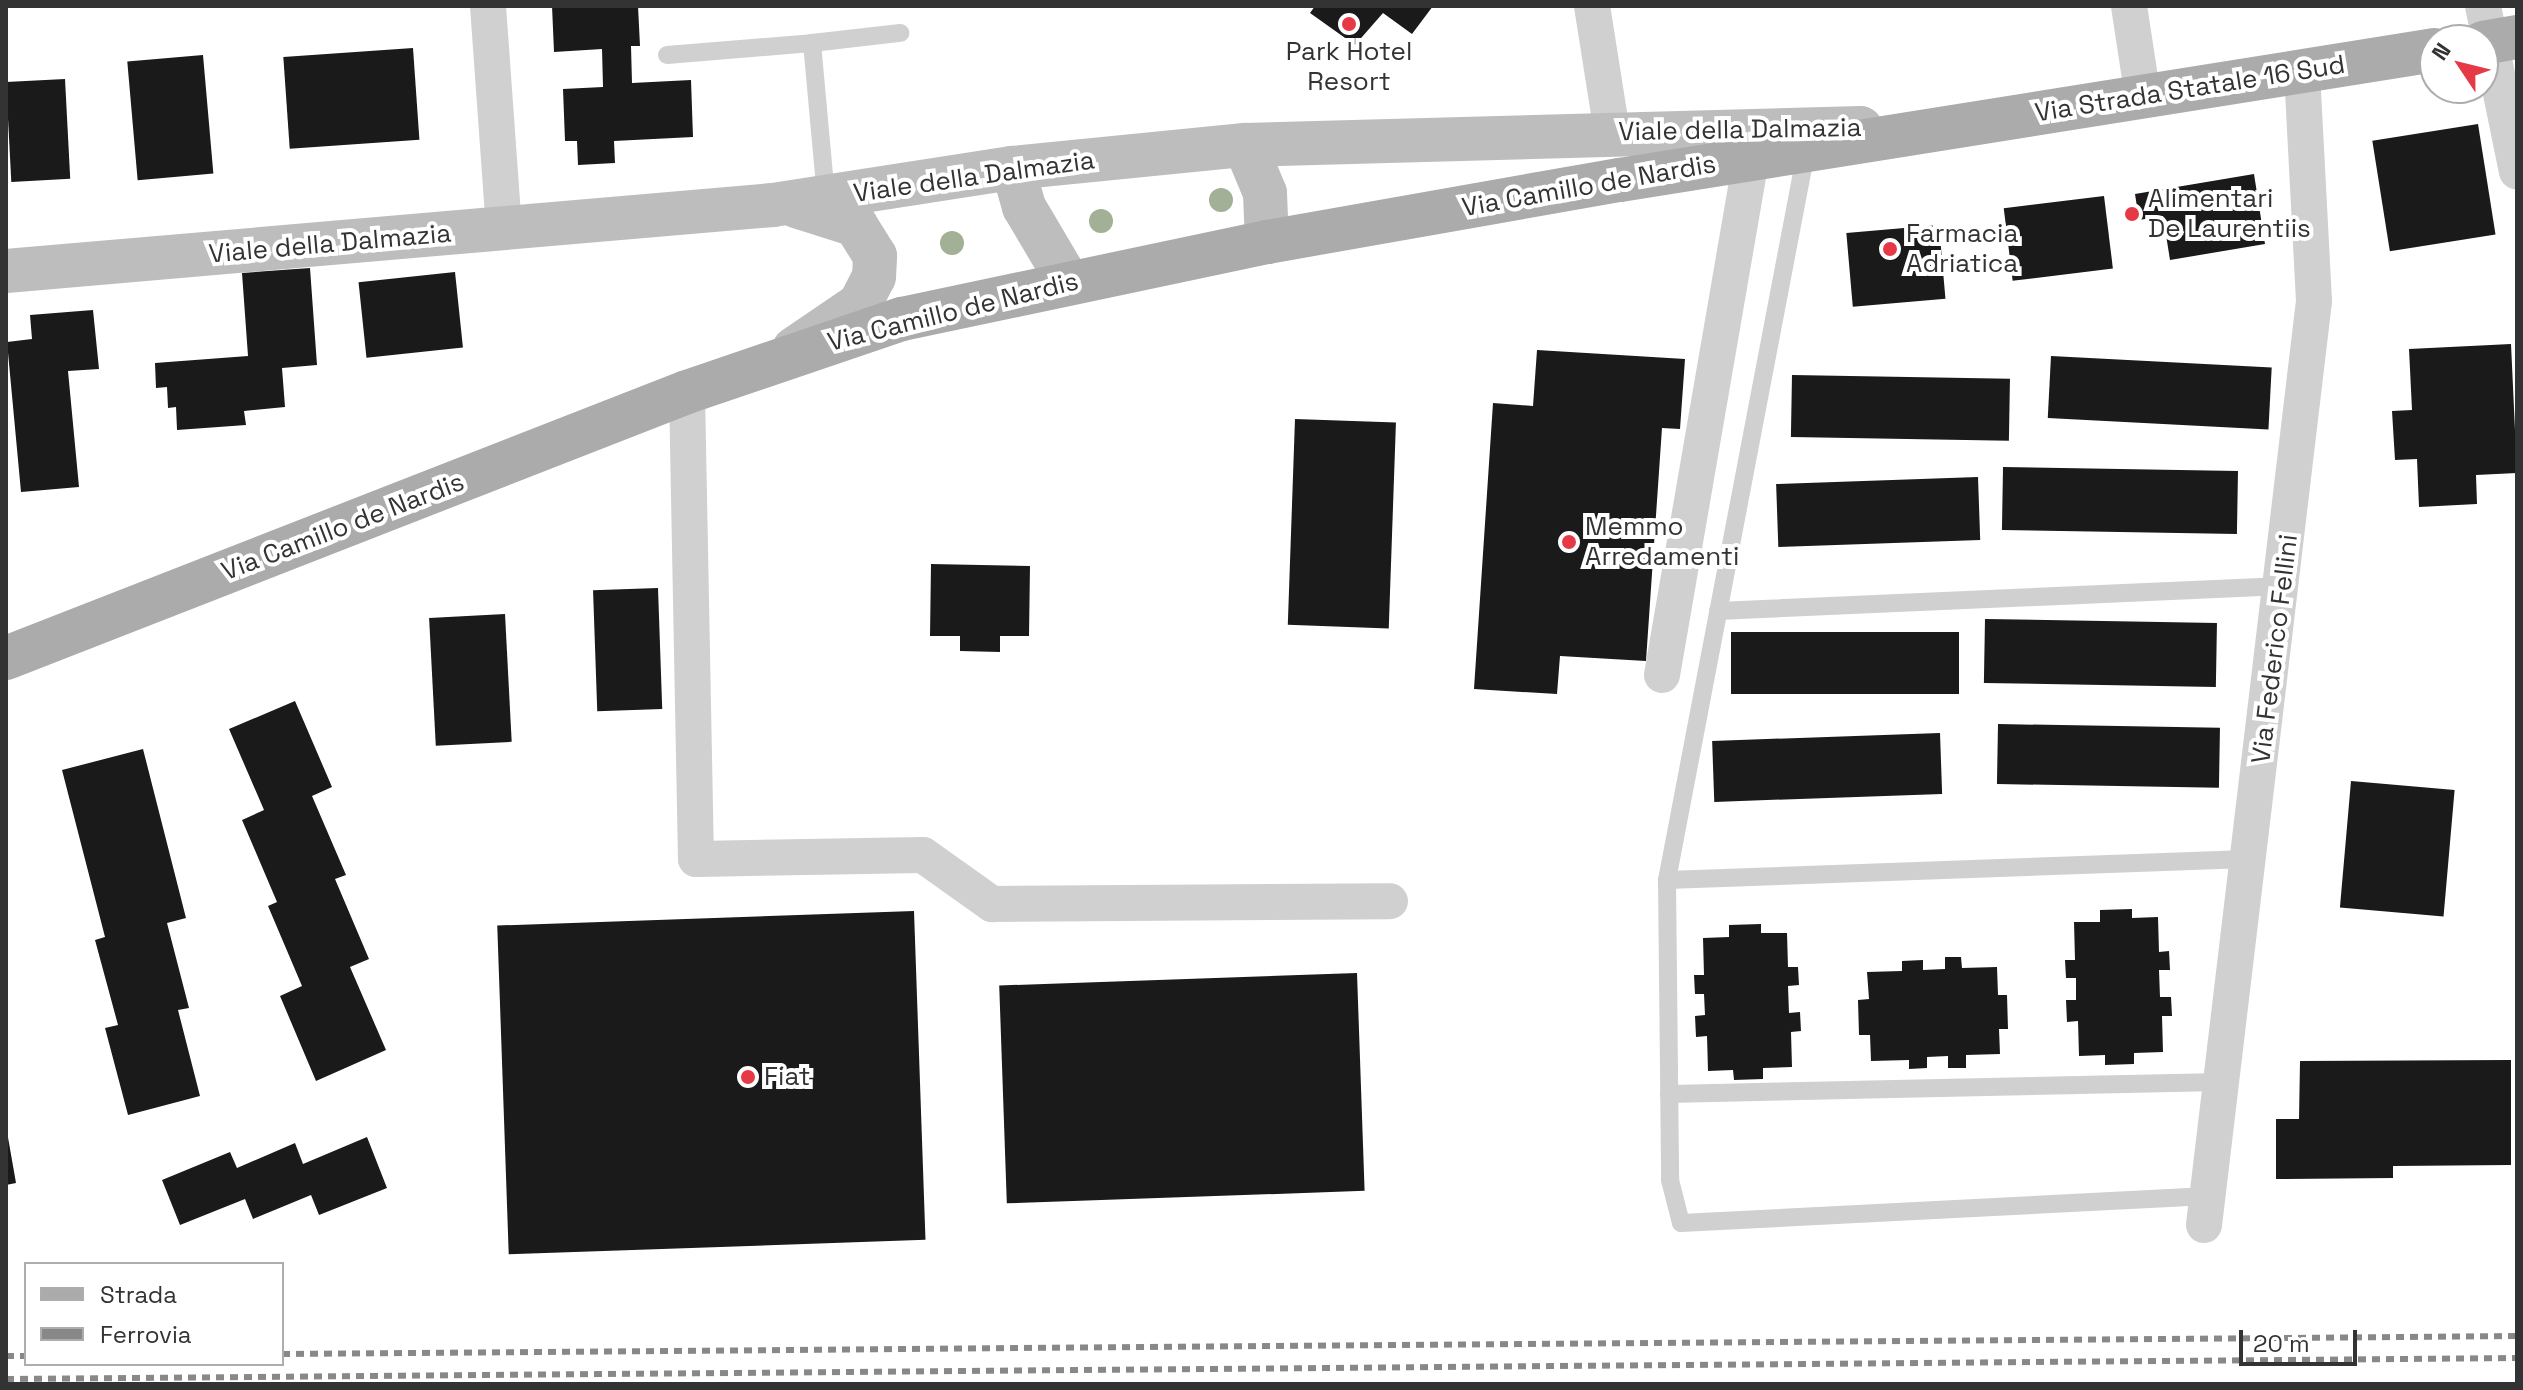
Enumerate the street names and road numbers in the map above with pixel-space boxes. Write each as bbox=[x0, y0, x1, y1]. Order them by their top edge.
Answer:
street label: Via Strada Statale 16 Sud bbox=[2033, 49, 2347, 129]
street label: Viale della Dalmazia bbox=[1618, 112, 1862, 148]
street label: Viale della Dalmazia bbox=[851, 145, 1097, 209]
street label: Via Camillo de Nardis bbox=[1460, 148, 1718, 224]
street label: Viale della Dalmazia bbox=[208, 218, 452, 270]
street label: Via Camillo de Nardis bbox=[824, 266, 1082, 358]
street label: Via Camillo de Nardis bbox=[217, 466, 469, 588]
street label: Via Federico Fellini bbox=[2245, 533, 2305, 765]

